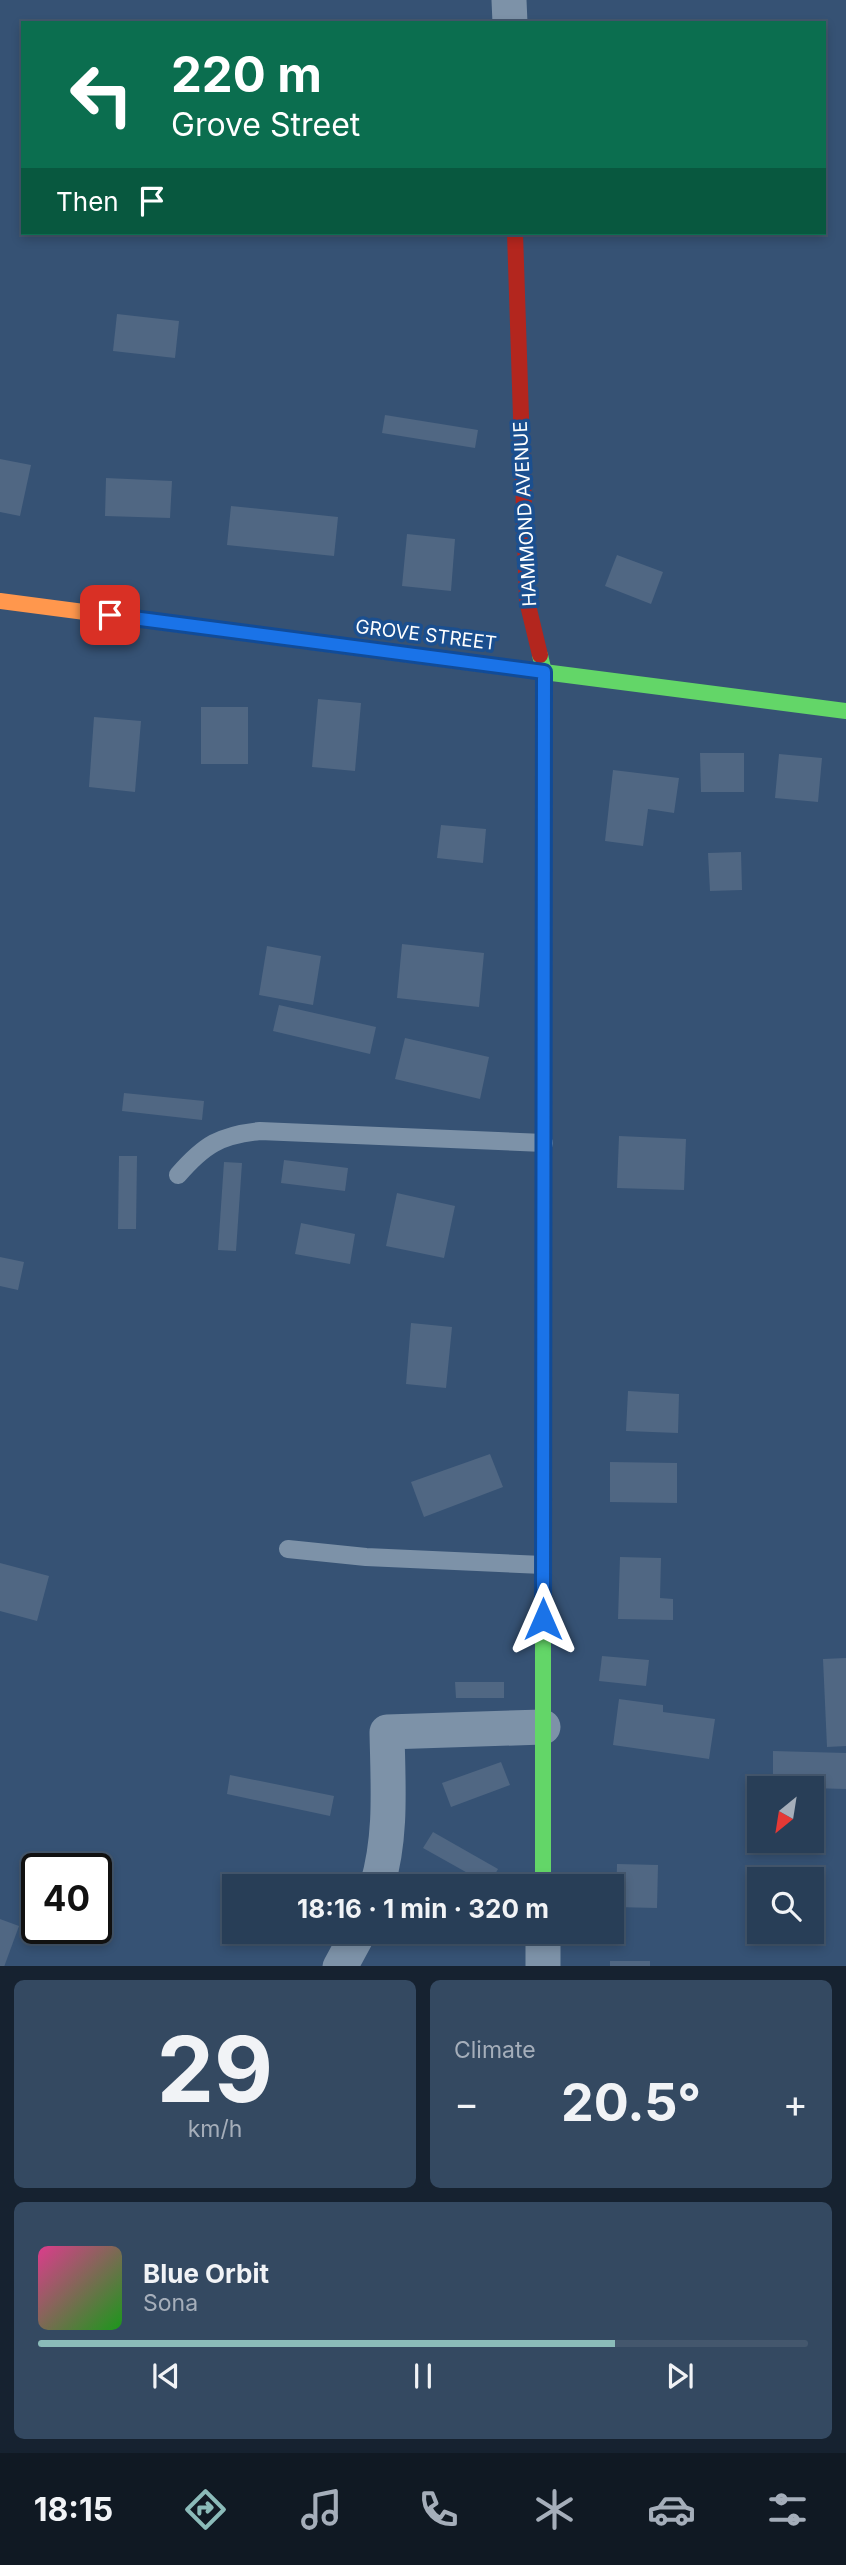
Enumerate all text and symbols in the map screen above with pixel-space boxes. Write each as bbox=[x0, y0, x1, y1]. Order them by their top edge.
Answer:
text: 220 m bbox=[171, 45, 322, 104]
icon: left bbox=[56, 49, 147, 140]
text: Grove Street bbox=[171, 105, 360, 144]
icon: arrive bbox=[133, 182, 171, 220]
text: Then bbox=[56, 186, 119, 217]
street label: HAMMOND AVENUE bbox=[509, 421, 541, 607]
pin bbox=[80, 585, 140, 645]
icon: arrive bbox=[91, 596, 129, 634]
street label: GROVE STREET bbox=[354, 615, 498, 655]
position arrow bbox=[506, 1582, 580, 1656]
north arrow bbox=[747, 1776, 824, 1853]
map controls bbox=[747, 1776, 824, 1944]
speed limit sign: 40 bbox=[21, 1853, 112, 1944]
button: search bbox=[747, 1867, 824, 1944]
text: 18:16 · 1 min · 320 m bbox=[297, 1893, 549, 1924]
text: 29 bbox=[157, 2014, 273, 2124]
text: Climate bbox=[454, 2036, 536, 2064]
text: 20.5° bbox=[561, 2071, 701, 2134]
text: − bbox=[454, 2080, 479, 2126]
text: + bbox=[783, 2080, 808, 2126]
text: km/h bbox=[188, 2115, 242, 2143]
text: Blue Orbit bbox=[143, 2258, 269, 2289]
text: Sona bbox=[143, 2289, 198, 2317]
icon: previous bbox=[147, 2357, 185, 2395]
icon: pause bbox=[404, 2357, 442, 2395]
icon: next bbox=[661, 2357, 699, 2395]
icon: directions bbox=[181, 2485, 230, 2534]
icon: music bbox=[297, 2485, 346, 2534]
icon: phone bbox=[414, 2485, 463, 2534]
icon: climate bbox=[530, 2485, 579, 2534]
icon: car bbox=[647, 2485, 696, 2534]
icon: filters bbox=[763, 2485, 812, 2534]
text: 18:15 bbox=[34, 2490, 113, 2529]

